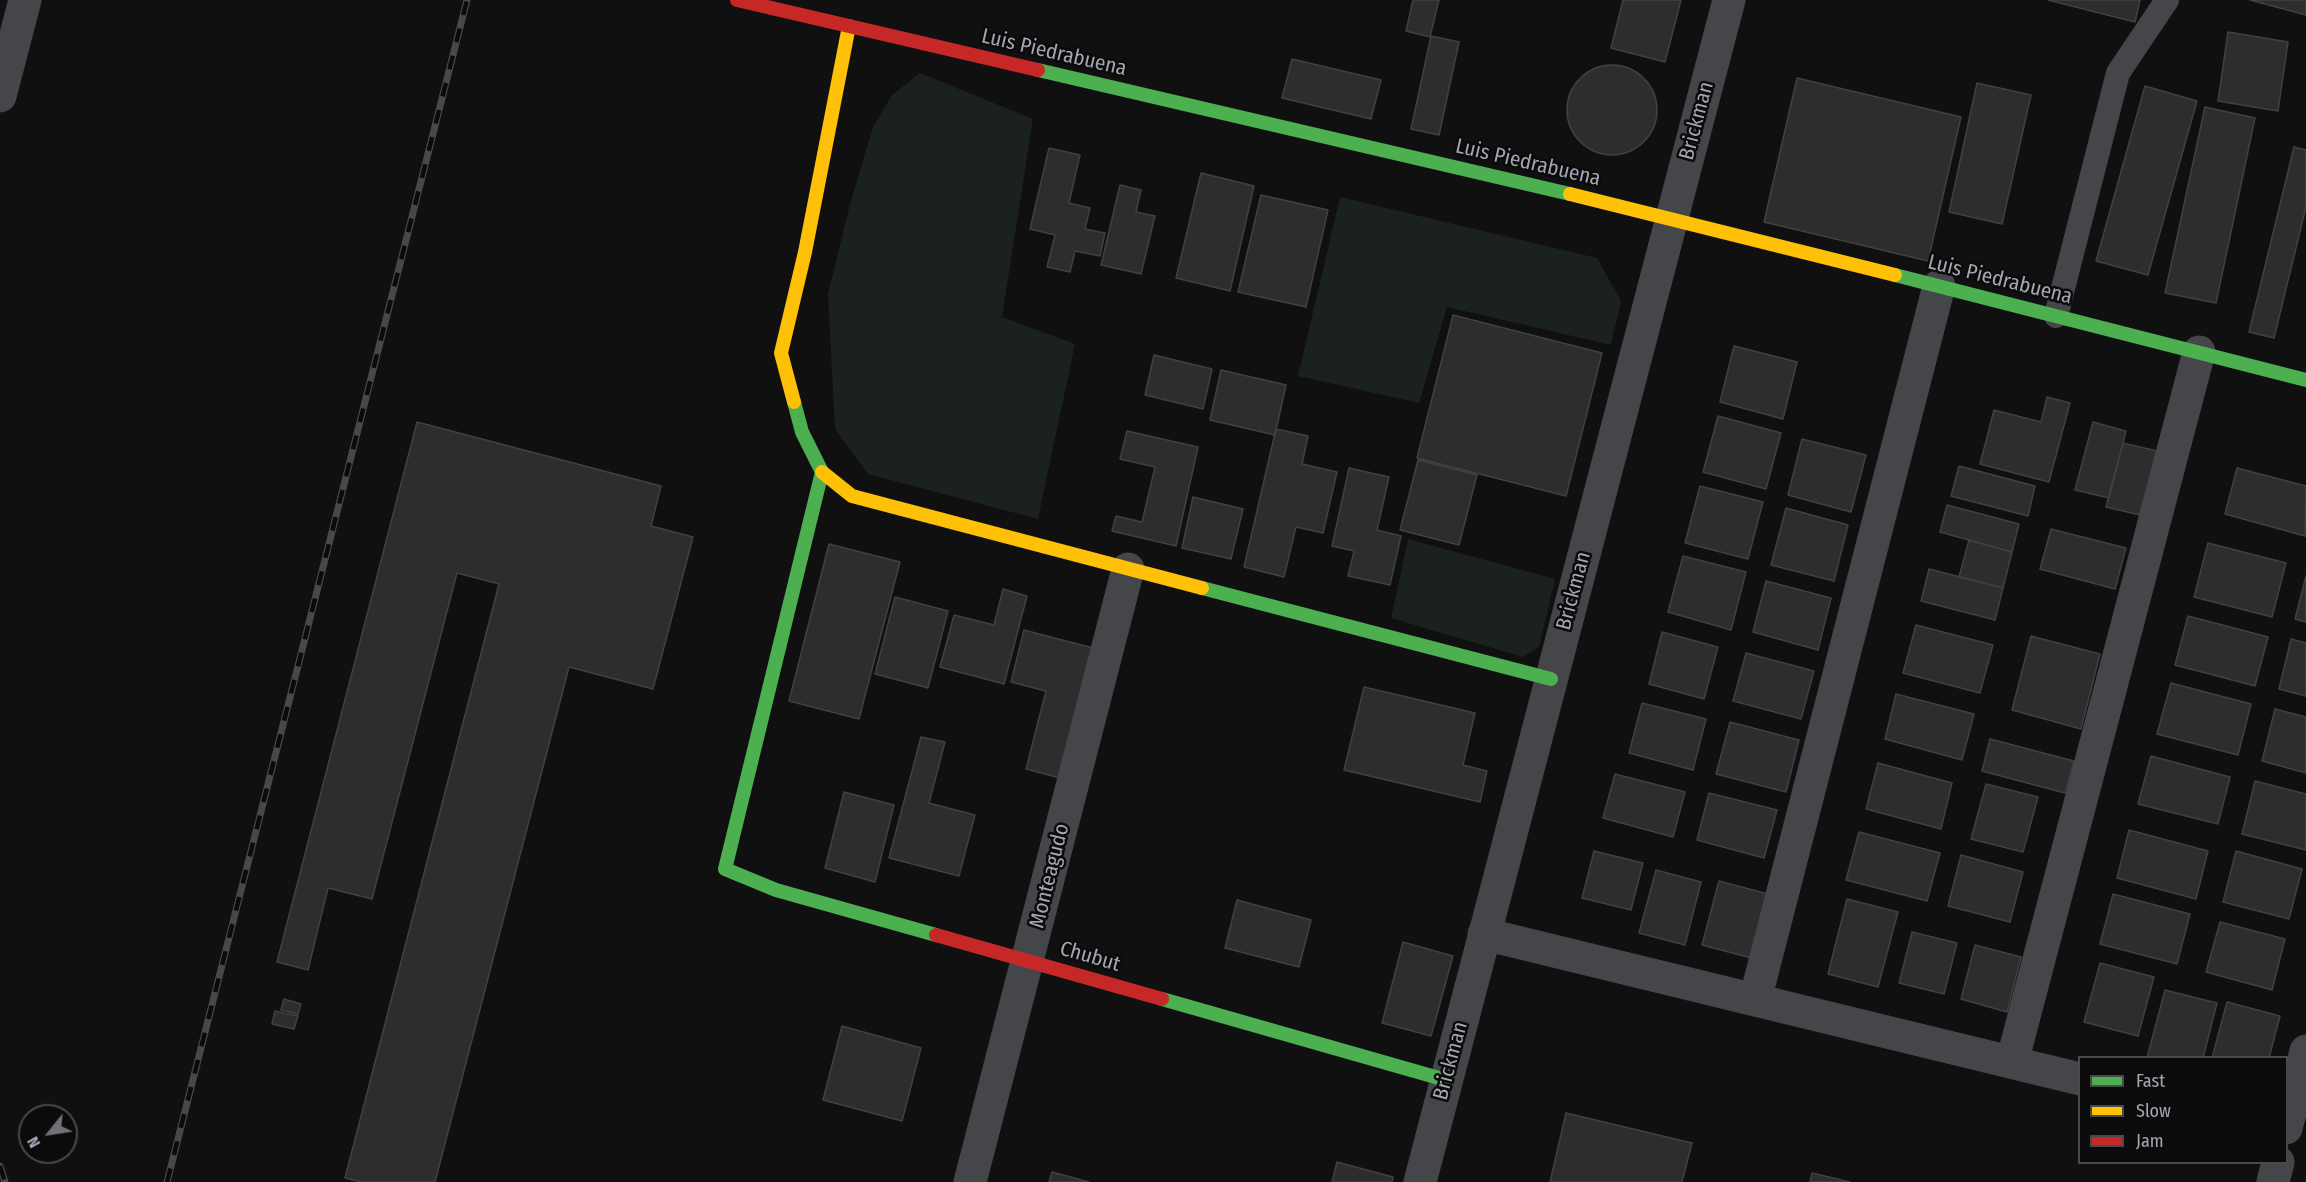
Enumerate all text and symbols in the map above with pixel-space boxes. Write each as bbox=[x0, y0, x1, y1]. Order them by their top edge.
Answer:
street label: Luis Piedrabuena bbox=[979, 24, 1129, 82]
street label: Brickman bbox=[1674, 79, 1720, 163]
street label: Luis Piedrabuena bbox=[1453, 134, 1603, 192]
street label: Luis Piedrabuena bbox=[1925, 250, 2075, 310]
street label: Brickman bbox=[1551, 549, 1597, 633]
street label: Monteagudo bbox=[1025, 821, 1075, 931]
street label: Chubut bbox=[1057, 936, 1123, 978]
street label: Brickman bbox=[1428, 1019, 1474, 1103]
legend bbox=[2078, 1056, 2288, 1164]
text: Fast bbox=[2136, 1070, 2165, 1092]
text: Slow bbox=[2136, 1100, 2171, 1122]
north arrow bbox=[18, 1104, 78, 1164]
text: Jam bbox=[2136, 1130, 2164, 1152]
text: N bbox=[23, 1133, 44, 1151]

